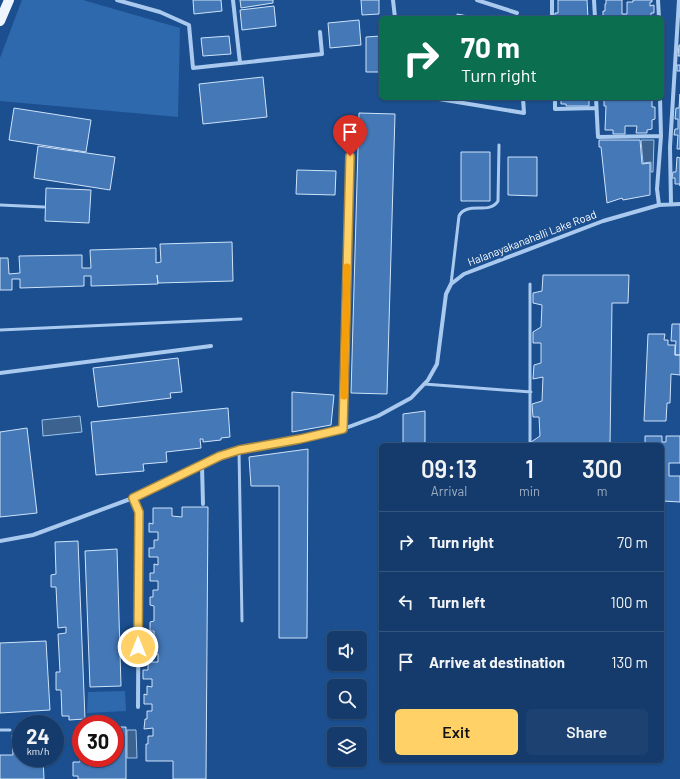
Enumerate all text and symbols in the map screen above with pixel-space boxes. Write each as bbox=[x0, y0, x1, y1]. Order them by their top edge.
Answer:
text: 70 m bbox=[461, 30, 520, 64]
icon: right bbox=[395, 32, 447, 84]
text: Turn right bbox=[461, 64, 537, 86]
pin bbox=[333, 115, 367, 156]
icon: arrive bbox=[339, 121, 361, 143]
street label: Halanayakanahalli Lake Road bbox=[466, 207, 598, 268]
text: 09:13 bbox=[421, 454, 477, 483]
text: 1 bbox=[525, 454, 534, 483]
text: 300 bbox=[582, 454, 622, 483]
text: Arrival bbox=[431, 483, 467, 499]
text: min bbox=[519, 483, 540, 499]
text: m bbox=[597, 483, 607, 499]
icon: right bbox=[395, 531, 417, 553]
text: Turn right bbox=[429, 533, 494, 551]
text: 70 m bbox=[617, 533, 648, 551]
icon: left bbox=[395, 591, 417, 613]
text: Turn left bbox=[429, 593, 485, 611]
text: 100 m bbox=[610, 593, 648, 611]
position arrow bbox=[117, 626, 159, 668]
map controls bbox=[327, 631, 367, 767]
button: sound bbox=[327, 631, 367, 671]
icon: arrive bbox=[395, 651, 417, 673]
text: Arrive at destination bbox=[429, 653, 565, 671]
text: 130 m bbox=[611, 653, 648, 671]
button: search bbox=[327, 679, 367, 719]
button: Exit bbox=[395, 709, 518, 755]
button: Share bbox=[526, 709, 648, 755]
speed limit sign: 30 bbox=[72, 715, 124, 767]
text: 24 bbox=[26, 724, 50, 748]
button: layers bbox=[327, 727, 367, 767]
text: km/h bbox=[27, 745, 49, 757]

